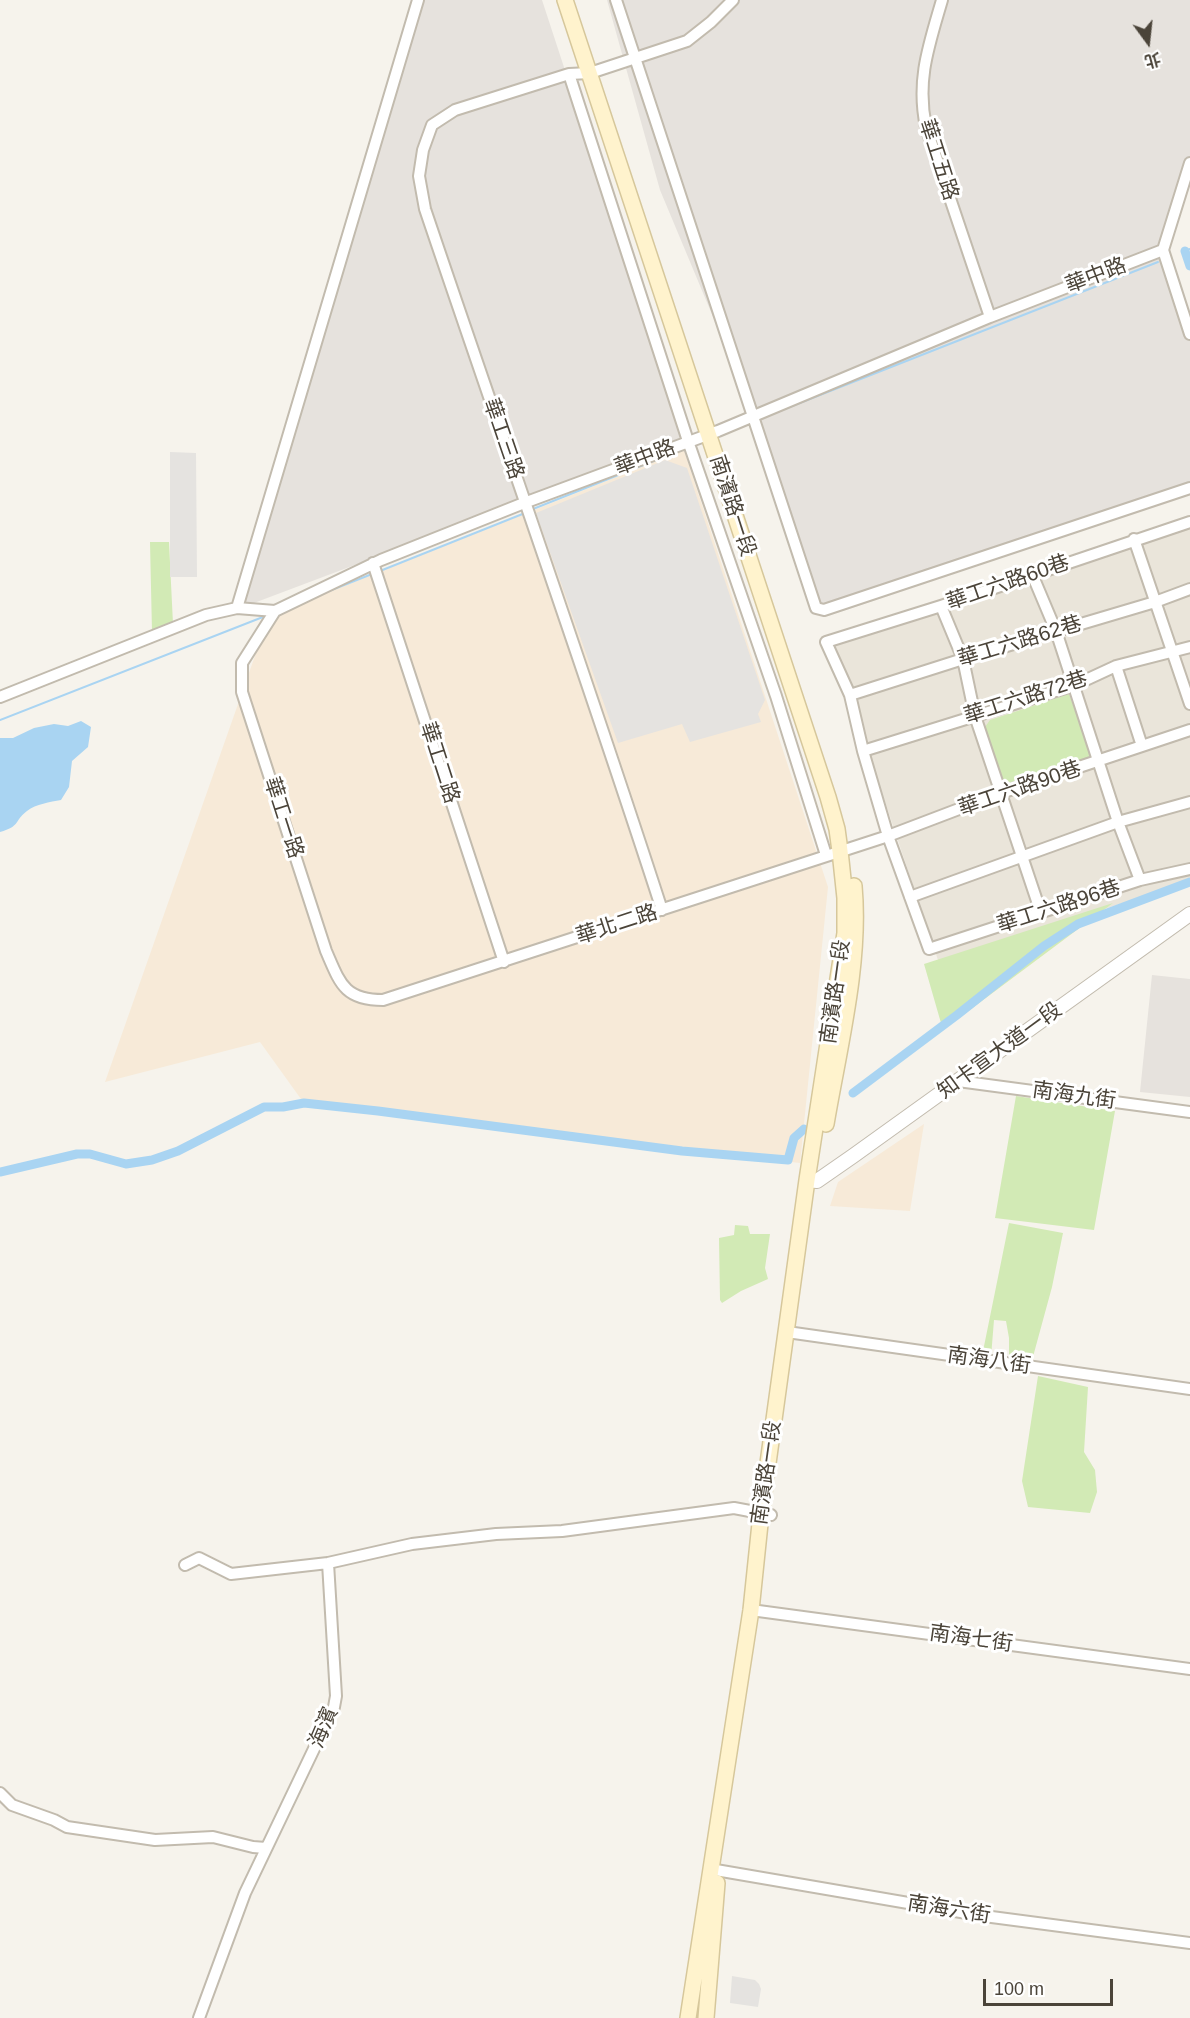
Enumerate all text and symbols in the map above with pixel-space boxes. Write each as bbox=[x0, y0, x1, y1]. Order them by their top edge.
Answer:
north arrow bbox=[1118, 12, 1178, 72]
text: 北 bbox=[1143, 50, 1163, 70]
street label: 華工五路 bbox=[913, 116, 963, 204]
street label: 華中路 bbox=[1062, 253, 1130, 299]
street label: 華工三路 bbox=[477, 395, 529, 483]
street label: 華中路 bbox=[611, 435, 679, 481]
street label: 南濱路一段 bbox=[704, 452, 760, 560]
street label: 華工六路60巷 bbox=[943, 550, 1073, 616]
street label: 華工六路62巷 bbox=[955, 611, 1085, 673]
street label: 華工六路72巷 bbox=[961, 666, 1091, 730]
street label: 華工二路 bbox=[414, 719, 464, 807]
street label: 華工六路90巷 bbox=[955, 756, 1085, 822]
street label: 華工一路 bbox=[258, 774, 308, 862]
street label: 華工六路96巷 bbox=[994, 875, 1124, 939]
street label: 華北二路 bbox=[573, 900, 661, 950]
street label: 南濱路一段 bbox=[816, 938, 856, 1046]
street label: 知卡宣大道一段 bbox=[933, 998, 1067, 1104]
street label: 南海九街 bbox=[1031, 1078, 1117, 1114]
street label: 南海八街 bbox=[946, 1343, 1032, 1379]
street label: 南濱路一段 bbox=[747, 1419, 787, 1527]
street label: 南海七街 bbox=[928, 1621, 1014, 1657]
street label: 海濱 bbox=[304, 1704, 344, 1752]
street label: 南海六街 bbox=[906, 1891, 992, 1929]
scale bar bbox=[986, 1967, 1116, 2005]
text: 100 m bbox=[994, 1979, 1044, 1999]

